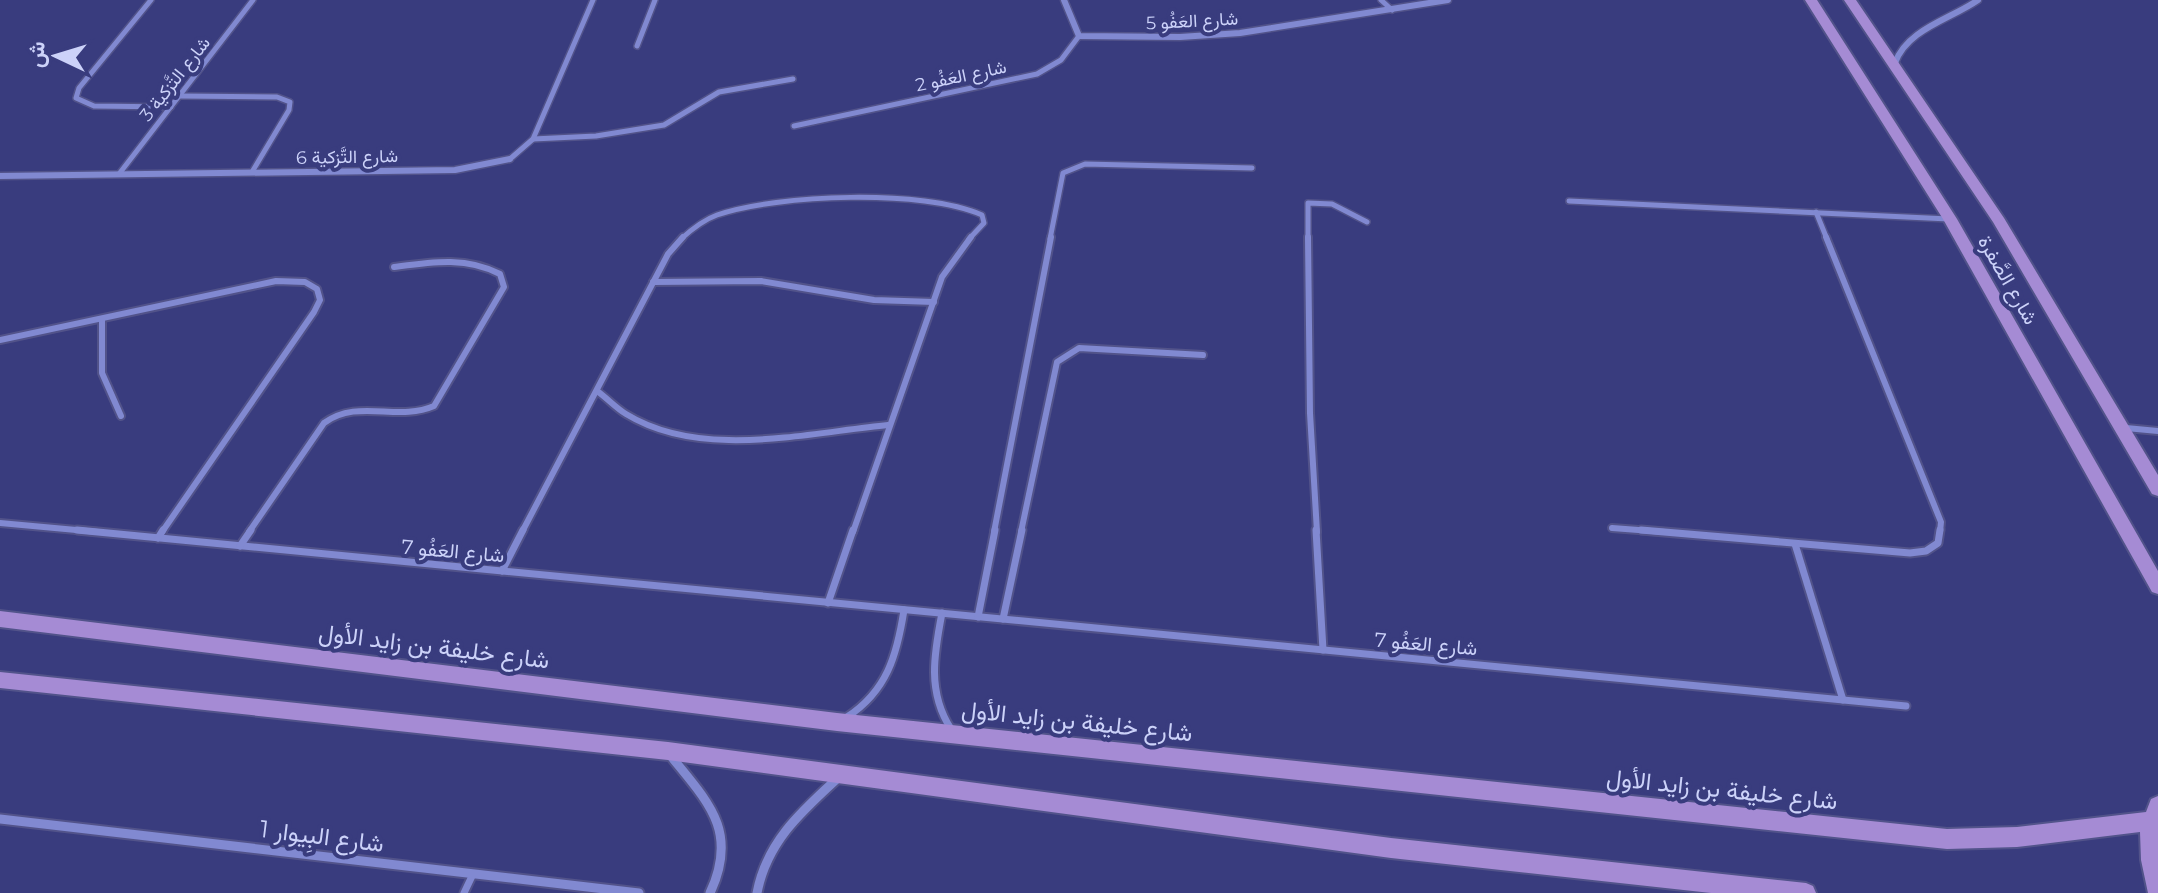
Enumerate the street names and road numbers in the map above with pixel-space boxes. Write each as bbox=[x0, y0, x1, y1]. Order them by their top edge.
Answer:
street label: شارع العَفُو 5 bbox=[1145, 8, 1239, 35]
street label: شارع التَّزكية 3 bbox=[135, 32, 216, 126]
street label: شارع العَفُو 2 bbox=[913, 56, 1009, 97]
street label: شارع التَّزكية 6 bbox=[296, 145, 398, 170]
street label: شارع الصَّفرة bbox=[1971, 231, 2043, 330]
street label: شارع العَفُو 7 bbox=[400, 535, 505, 569]
street label: شارع خليفة بن زايد الأول bbox=[317, 617, 551, 677]
street label: شارع العَفُو 7 bbox=[1373, 628, 1478, 662]
street label: شارع خليفة بن زايد الأول bbox=[960, 694, 1194, 750]
street label: شارع خليفة بن زايد الأول bbox=[1605, 762, 1839, 818]
street label: شارع البِيوار 1 bbox=[258, 814, 386, 862]

